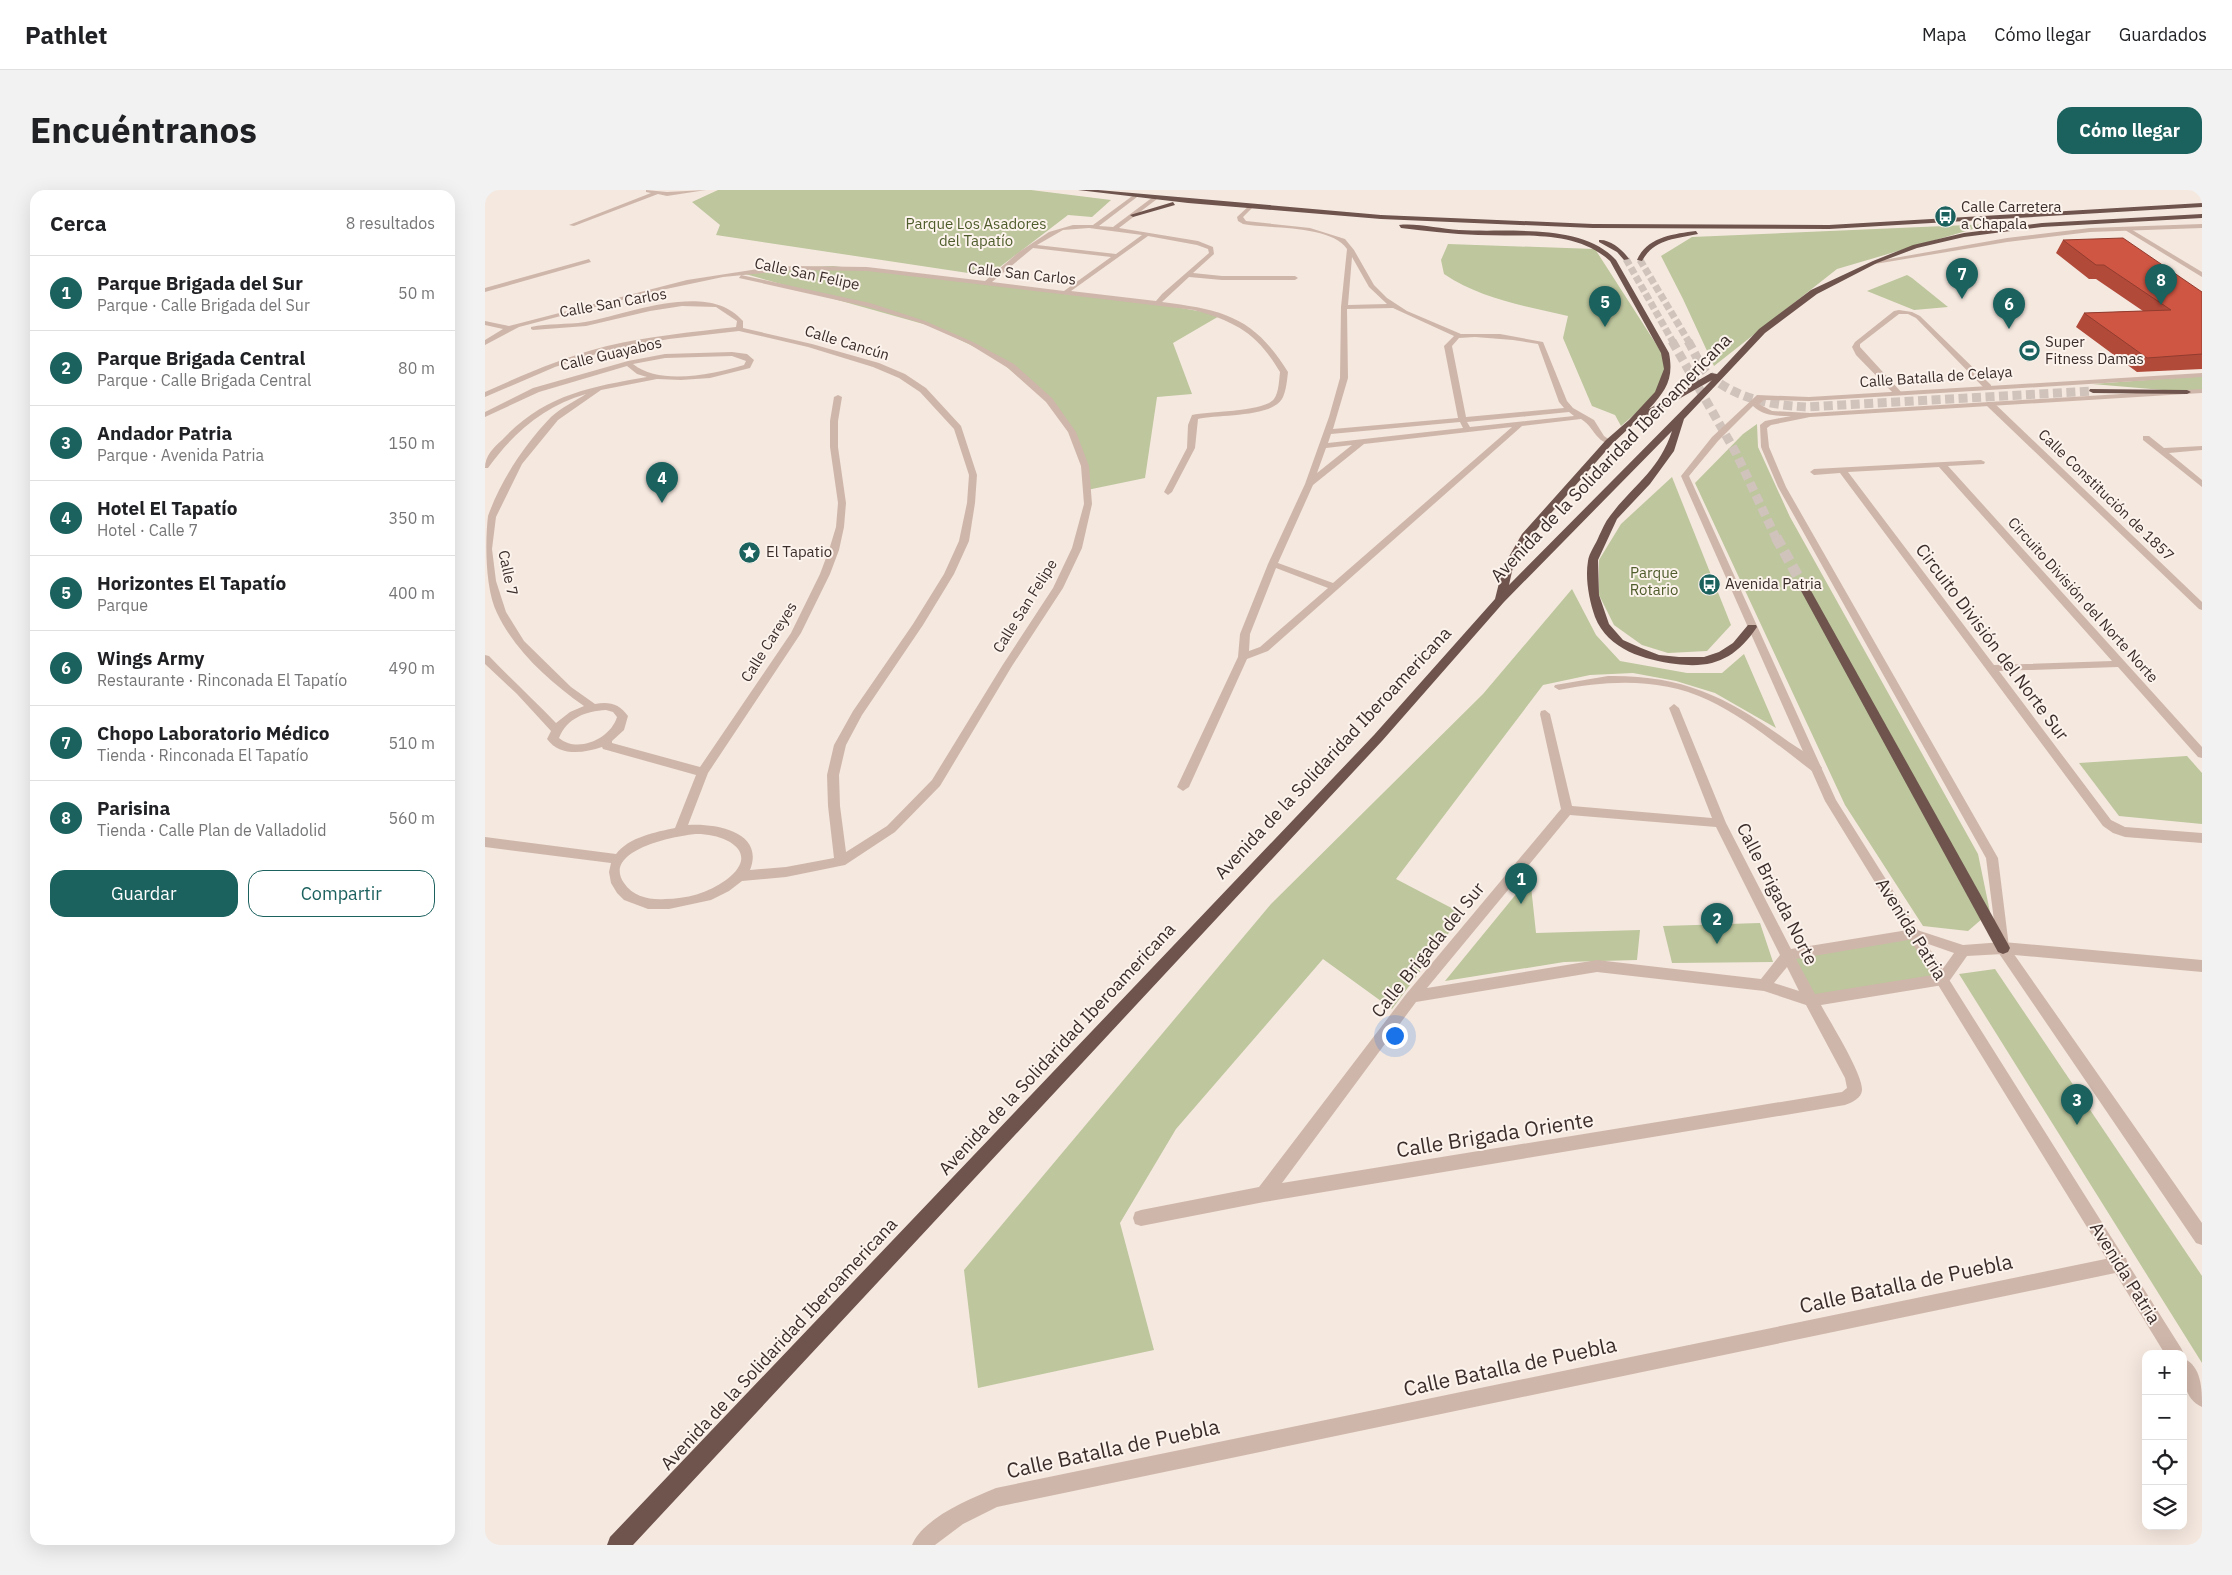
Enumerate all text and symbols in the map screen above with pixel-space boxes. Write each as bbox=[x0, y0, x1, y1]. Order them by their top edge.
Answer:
text: Pathlet bbox=[25, 19, 107, 51]
text: Mapa bbox=[1922, 23, 1966, 46]
text: Cómo llegar bbox=[1994, 23, 2091, 46]
text: Guardados bbox=[2119, 23, 2207, 46]
text: Encuéntranos bbox=[30, 107, 257, 153]
button: Cómo llegar bbox=[2057, 107, 2202, 154]
place label: Calle Carretera a Chapala bbox=[1961, 197, 2062, 233]
bus stop icon: Calle Carretera a Chapala bbox=[1933, 204, 1957, 228]
text: Cerca bbox=[50, 209, 107, 237]
text: 8 resultados bbox=[346, 213, 435, 233]
park label: Parque Los Asadores del Tapatío bbox=[906, 214, 1046, 250]
street label: Calle San Felipe bbox=[753, 253, 861, 294]
street label: Calle San Carlos bbox=[967, 258, 1077, 289]
pin: 7 bbox=[1946, 258, 1978, 299]
pin: 8 bbox=[2145, 264, 2177, 305]
text: Parque Brigada del Sur bbox=[97, 271, 303, 295]
text: 1 bbox=[61, 283, 71, 303]
text: 50 m bbox=[398, 283, 435, 303]
street label: Calle San Carlos bbox=[558, 284, 668, 321]
pin: 5 bbox=[1589, 286, 1621, 327]
pin: 6 bbox=[1993, 288, 2025, 329]
text: Parque · Calle Brigada del Sur bbox=[97, 295, 310, 315]
street label: Calle Cancún bbox=[802, 321, 892, 364]
street label: Avenida de la Solidaridad Iberoamericana bbox=[1485, 328, 1736, 587]
place label: Super Fitness Damas bbox=[2045, 332, 2144, 368]
street label: Calle Guayabos bbox=[558, 333, 664, 374]
sports icon: Super Fitness Damas bbox=[2017, 339, 2041, 363]
text: Parque Brigada Central bbox=[97, 346, 305, 370]
text: 2 bbox=[61, 358, 71, 378]
text: 80 m bbox=[398, 358, 435, 378]
street label: Calle Batalla de Celaya bbox=[1859, 362, 2013, 391]
text: Parque · Calle Brigada Central bbox=[97, 370, 311, 390]
text: Andador Patria bbox=[97, 421, 232, 445]
street label: Calle Constitución de 1857 bbox=[2034, 425, 2178, 565]
text: 3 bbox=[61, 433, 71, 453]
text: 150 m bbox=[388, 433, 435, 453]
text: Parque · Avenida Patria bbox=[97, 445, 264, 465]
pin: 4 bbox=[646, 462, 678, 503]
text: Hotel El Tapatío bbox=[97, 496, 238, 520]
text: 4 bbox=[61, 508, 71, 528]
text: 350 m bbox=[388, 508, 435, 528]
street label: Circuito División del Norte Norte bbox=[2004, 513, 2163, 686]
text: Hotel · Calle 7 bbox=[97, 520, 198, 540]
street label: Circuito División del Norte Sur bbox=[1911, 539, 2074, 745]
place icon: El Tapatio bbox=[738, 540, 762, 564]
place label: El Tapatio bbox=[766, 542, 832, 561]
street label: Calle 7 bbox=[494, 548, 523, 597]
street label: Calle San Felipe bbox=[988, 555, 1061, 656]
park label: Parque Rotario bbox=[1630, 563, 1678, 599]
text: Horizontes El Tapatío bbox=[97, 571, 286, 595]
bus stop icon: Avenida Patria bbox=[1697, 572, 1721, 596]
place label: Avenida Patria bbox=[1725, 574, 1822, 593]
text: 5 bbox=[61, 583, 71, 603]
text: 400 m bbox=[388, 583, 435, 603]
text: Parque bbox=[97, 595, 148, 615]
street label: Calle Careyes bbox=[736, 598, 801, 685]
street label: Avenida de la Solidaridad Iberoamericana bbox=[1209, 621, 1456, 884]
text: Wings Army bbox=[97, 646, 204, 670]
text: 6 bbox=[61, 658, 71, 678]
text: 490 m bbox=[388, 658, 435, 678]
text: Restaurante · Rinconada El Tapatío bbox=[97, 670, 347, 690]
text: Chopo Laboratorio Médico bbox=[97, 721, 329, 745]
text: 7 bbox=[61, 733, 71, 753]
text: 510 m bbox=[388, 733, 435, 753]
text: Tienda · Rinconada El Tapatío bbox=[97, 745, 309, 765]
text: Parisina bbox=[97, 796, 170, 820]
text: 8 bbox=[61, 808, 71, 828]
text: 560 m bbox=[388, 808, 435, 828]
street label: Calle Brigada Norte bbox=[1732, 819, 1823, 969]
text: Tienda · Calle Plan de Valladolid bbox=[97, 820, 326, 840]
pin: 1 bbox=[1505, 863, 1537, 904]
button: Guardar bbox=[50, 870, 238, 917]
button: Compartir bbox=[248, 870, 435, 917]
street label: Avenida Patria bbox=[1871, 873, 1952, 984]
street label: Calle Brigada del Sur bbox=[1366, 877, 1490, 1022]
pin: 2 bbox=[1701, 903, 1733, 944]
street label: Avenida de la Solidaridad Iberoamericana bbox=[933, 917, 1180, 1180]
your location bbox=[1382, 1023, 1408, 1049]
pin: 3 bbox=[2061, 1084, 2093, 1125]
street label: Calle Brigada Oriente bbox=[1394, 1105, 1596, 1163]
street label: Avenida de la Solidaridad Iberoamericana bbox=[655, 1212, 902, 1475]
street label: Avenida Patria bbox=[2085, 1217, 2166, 1328]
street label: Calle Batalla de Puebla bbox=[1797, 1247, 2015, 1319]
street label: Calle Batalla de Puebla bbox=[1401, 1330, 1619, 1402]
map controls bbox=[2142, 1350, 2187, 1530]
button: + bbox=[2142, 1350, 2187, 1395]
button: − bbox=[2142, 1395, 2187, 1440]
street label: Calle Batalla de Puebla bbox=[1004, 1412, 1222, 1484]
button: locate bbox=[2142, 1440, 2187, 1485]
button: layers bbox=[2142, 1485, 2187, 1530]

